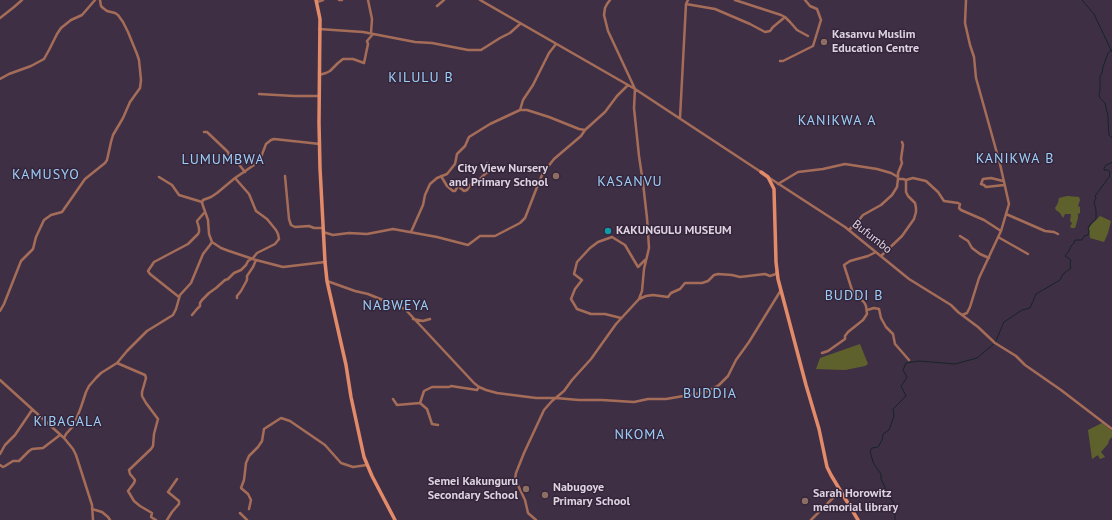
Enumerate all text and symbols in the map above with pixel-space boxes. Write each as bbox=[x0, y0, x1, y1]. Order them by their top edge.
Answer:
place label: Kasanvu Muslim Education Centre bbox=[832, 28, 919, 56]
marker: Kasanvu Muslim Education Centre bbox=[819, 37, 829, 47]
district label: KILULU B bbox=[388, 70, 454, 86]
district label: KANIKWA A bbox=[798, 113, 876, 129]
district label: KANIKWA B bbox=[976, 151, 1054, 167]
district label: LUMUMBWA bbox=[181, 152, 265, 168]
place label: City View Nursery and Primary School bbox=[449, 162, 548, 190]
district label: KAMUSYO bbox=[12, 167, 80, 183]
marker: City View Nursery and Primary School bbox=[551, 171, 561, 181]
district label: KASANVU bbox=[597, 174, 663, 190]
street label: Bufumbo bbox=[849, 217, 895, 257]
place label: KAKUNGULU MUSEUM bbox=[616, 224, 732, 238]
marker: KAKUNGULU MUSEUM bbox=[603, 226, 613, 236]
district label: BUDDI B bbox=[825, 288, 883, 304]
district label: NABWEYA bbox=[363, 298, 429, 314]
district label: BUDDIA bbox=[683, 386, 737, 402]
district label: KIBAGALA bbox=[34, 414, 102, 430]
district label: NKOMA bbox=[614, 427, 666, 443]
place label: Semei Kakunguru Secondary School bbox=[428, 475, 518, 503]
place label: Nabugoye Primary School bbox=[553, 481, 630, 509]
marker: Semei Kakunguru Secondary School bbox=[521, 484, 531, 494]
place label: Sarah Horowitz memorial library bbox=[813, 487, 898, 515]
marker: Nabugoye Primary School bbox=[540, 490, 550, 500]
marker: Sarah Horowitz memorial library bbox=[800, 496, 810, 506]

